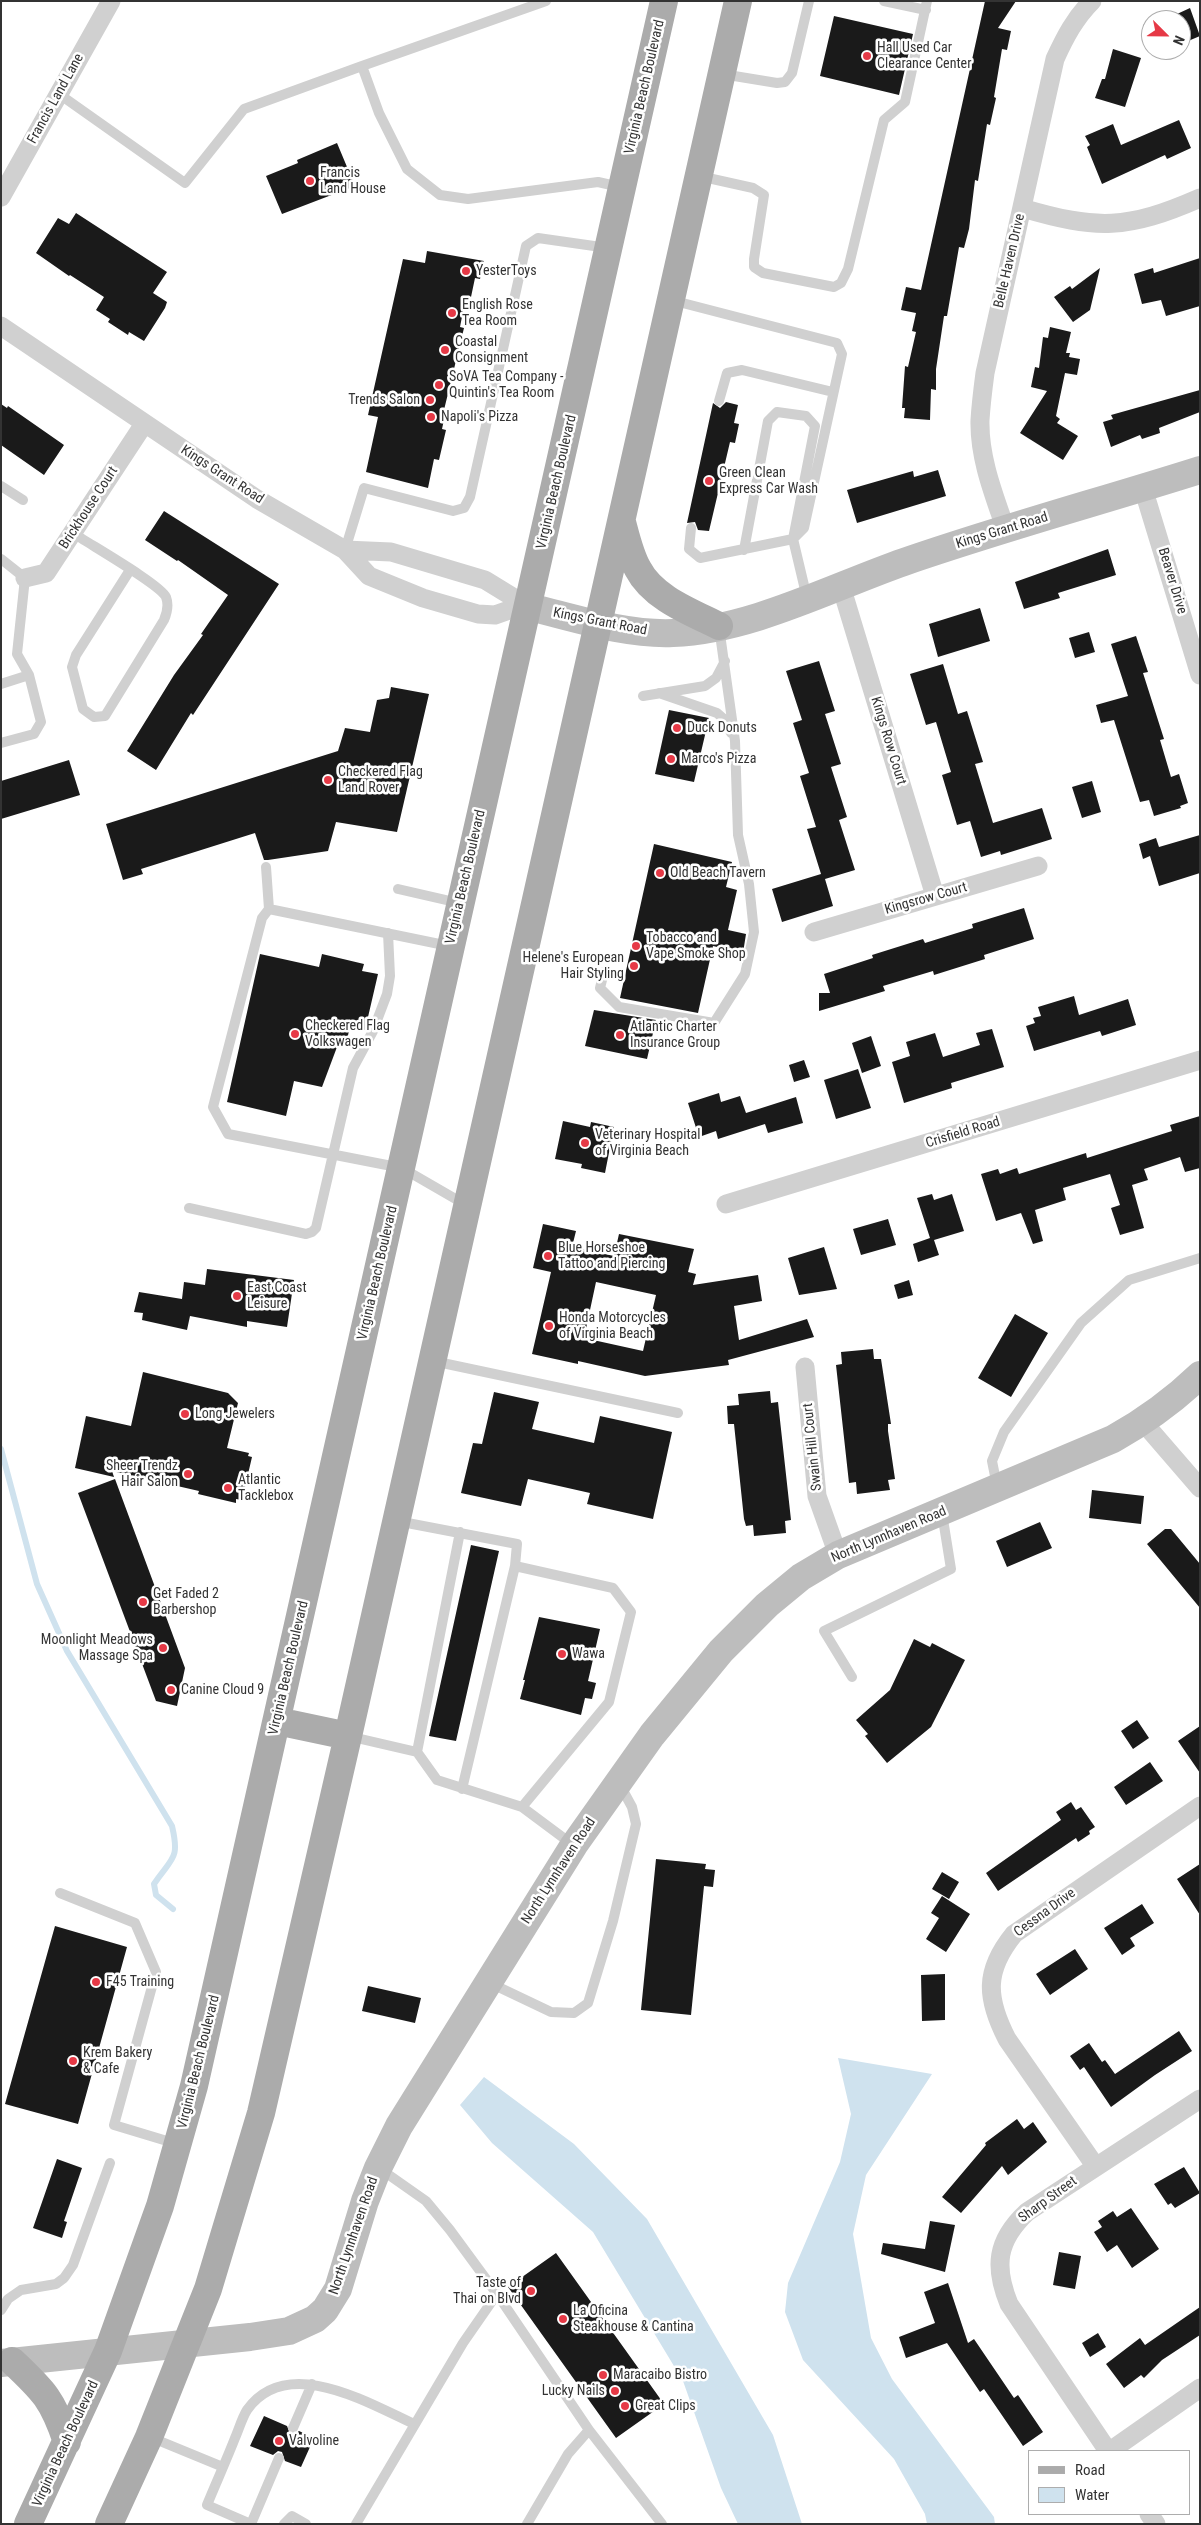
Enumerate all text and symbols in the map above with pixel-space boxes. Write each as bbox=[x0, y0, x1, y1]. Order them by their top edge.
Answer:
north arrow bbox=[1141, 10, 1191, 60]
street label: Virginia Beach Boulevard bbox=[621, 18, 669, 156]
text: N bbox=[1170, 33, 1188, 48]
place label: Hall Used Car Clearance Center bbox=[877, 40, 971, 72]
marker: Hall Used Car Clearance Center bbox=[861, 50, 873, 62]
street label: Francis Land Lane bbox=[24, 51, 88, 147]
place label: Francis Land House bbox=[320, 165, 386, 198]
marker: Francis Land House bbox=[304, 175, 316, 187]
street label: Belle Haven Drive bbox=[991, 212, 1029, 310]
place label: YesterToys bbox=[476, 263, 537, 279]
marker: YesterToys bbox=[460, 265, 472, 277]
place label: English Rose Tea Room bbox=[462, 297, 533, 330]
marker: English Rose Tea Room bbox=[446, 307, 458, 319]
place label: Coastal Consignment bbox=[455, 334, 528, 367]
marker: Coastal Consignment bbox=[439, 344, 451, 356]
place label: SoVA Tea Company - Quintin's Tea Room bbox=[449, 369, 563, 402]
marker: SoVA Tea Company - Quintin's Tea Room bbox=[433, 379, 445, 391]
place label: Trends Salon bbox=[348, 392, 420, 408]
marker: Trends Salon bbox=[424, 394, 436, 406]
place label: Napoli's Pizza bbox=[441, 409, 518, 425]
marker: Napoli's Pizza bbox=[425, 411, 437, 423]
street label: Virginia Beach Boulevard bbox=[533, 413, 581, 551]
street label: Kings Grant Road bbox=[177, 442, 267, 508]
street label: Brickhouse Court bbox=[56, 464, 122, 552]
place label: Green Clean Express Car Wash bbox=[719, 465, 818, 498]
marker: Green Clean Express Car Wash bbox=[703, 475, 715, 487]
street label: Kings Grant Road bbox=[954, 509, 1050, 553]
street label: Beaver Drive bbox=[1154, 546, 1190, 616]
street label: Kings Grant Road bbox=[552, 605, 648, 639]
street label: Kings Row Court bbox=[867, 695, 909, 787]
place label: Duck Donuts bbox=[687, 720, 757, 736]
marker: Duck Donuts bbox=[671, 722, 683, 734]
place label: Marco's Pizza bbox=[681, 751, 756, 767]
marker: Marco's Pizza bbox=[665, 753, 677, 765]
place label: Checkered Flag Land Rover bbox=[338, 764, 423, 796]
marker: Checkered Flag Land Rover bbox=[322, 774, 334, 786]
street label: Virginia Beach Boulevard bbox=[442, 808, 490, 946]
place label: Old Beach Tavern bbox=[670, 865, 766, 881]
marker: Old Beach Tavern bbox=[654, 867, 666, 879]
street label: Kingsrow Court bbox=[883, 879, 969, 919]
place label: Tobacco and Vape Smoke Shop bbox=[646, 930, 746, 962]
marker: Tobacco and Vape Smoke Shop bbox=[630, 940, 642, 952]
place label: Helene's European Hair Styling bbox=[523, 950, 624, 982]
marker: Helene's European Hair Styling bbox=[628, 960, 640, 972]
place label: Checkered Flag Volkswagen bbox=[305, 1018, 390, 1050]
place label: Atlantic Charter Insurance Group bbox=[630, 1019, 720, 1052]
marker: Checkered Flag Volkswagen bbox=[289, 1028, 301, 1040]
marker: Atlantic Charter Insurance Group bbox=[614, 1029, 626, 1041]
street label: Crisfield Road bbox=[924, 1114, 1002, 1152]
place label: Veterinary Hospital of Virginia Beach bbox=[595, 1127, 700, 1160]
marker: Veterinary Hospital of Virginia Beach bbox=[579, 1137, 591, 1149]
street label: Virginia Beach Boulevard bbox=[354, 1204, 402, 1342]
place label: Blue Horseshoe Tattoo and Piercing bbox=[558, 1240, 665, 1272]
marker: Blue Horseshoe Tattoo and Piercing bbox=[542, 1250, 554, 1262]
place label: East Coast Leisure bbox=[247, 1280, 307, 1312]
marker: East Coast Leisure bbox=[231, 1290, 243, 1302]
place label: Honda Motorcycles of Virginia Beach bbox=[559, 1310, 666, 1342]
marker: Honda Motorcycles of Virginia Beach bbox=[543, 1320, 555, 1332]
street label: Swain Hill Court bbox=[800, 1402, 826, 1492]
place label: Long Jewelers bbox=[195, 1406, 275, 1422]
marker: Long Jewelers bbox=[179, 1408, 191, 1420]
place label: Sheer Trendz Hair Salon bbox=[106, 1458, 178, 1490]
marker: Sheer Trendz Hair Salon bbox=[182, 1468, 194, 1480]
place label: Atlantic Tacklebox bbox=[238, 1472, 294, 1504]
marker: Atlantic Tacklebox bbox=[222, 1482, 234, 1494]
street label: North Lynnhaven Road bbox=[829, 1503, 949, 1567]
place label: Get Faded 2 Barbershop bbox=[153, 1586, 219, 1618]
marker: Get Faded 2 Barbershop bbox=[137, 1596, 149, 1608]
street label: Virginia Beach Boulevard bbox=[265, 1599, 313, 1737]
place label: Moonlight Meadows Massage Spa bbox=[41, 1632, 153, 1664]
marker: Moonlight Meadows Massage Spa bbox=[157, 1642, 169, 1654]
place label: Wawa bbox=[572, 1646, 605, 1662]
marker: Wawa bbox=[556, 1648, 568, 1660]
place label: Canine Cloud 9 bbox=[181, 1682, 264, 1698]
marker: Canine Cloud 9 bbox=[165, 1684, 177, 1696]
street label: North Lynnhaven Road bbox=[518, 1815, 600, 1927]
street label: Cessna Drive bbox=[1011, 1885, 1079, 1941]
place label: F45 Training bbox=[106, 1974, 174, 1990]
marker: F45 Training bbox=[90, 1976, 102, 1988]
street label: Virginia Beach Boulevard bbox=[174, 1993, 224, 2131]
place label: Krem Bakery & Cafe bbox=[83, 2045, 152, 2078]
marker: Krem Bakery & Cafe bbox=[67, 2055, 79, 2067]
street label: Sharp Street bbox=[1016, 2173, 1080, 2227]
street label: North Lynnhaven Road bbox=[326, 2175, 382, 2297]
place label: Taste of Thai on Blvd bbox=[453, 2275, 521, 2308]
marker: Taste of Thai on Blvd bbox=[525, 2285, 537, 2297]
place label: La Oficina Steakhouse & Cantina bbox=[573, 2303, 694, 2336]
marker: La Oficina Steakhouse & Cantina bbox=[557, 2313, 569, 2325]
place label: Maracaibo Bistro bbox=[613, 2367, 707, 2383]
marker: Maracaibo Bistro bbox=[597, 2369, 609, 2381]
street label: Virginia Beach Boulevard bbox=[29, 2378, 103, 2510]
place label: Lucky Nails bbox=[542, 2383, 605, 2399]
marker: Lucky Nails bbox=[609, 2385, 621, 2397]
place label: Great Clips bbox=[635, 2398, 696, 2414]
marker: Great Clips bbox=[619, 2400, 631, 2412]
place label: Valvoline bbox=[289, 2433, 339, 2449]
marker: Valvoline bbox=[273, 2435, 285, 2447]
legend bbox=[1028, 2450, 1191, 2515]
text: Road bbox=[1075, 2461, 1105, 2479]
text: Water bbox=[1075, 2486, 1109, 2504]

